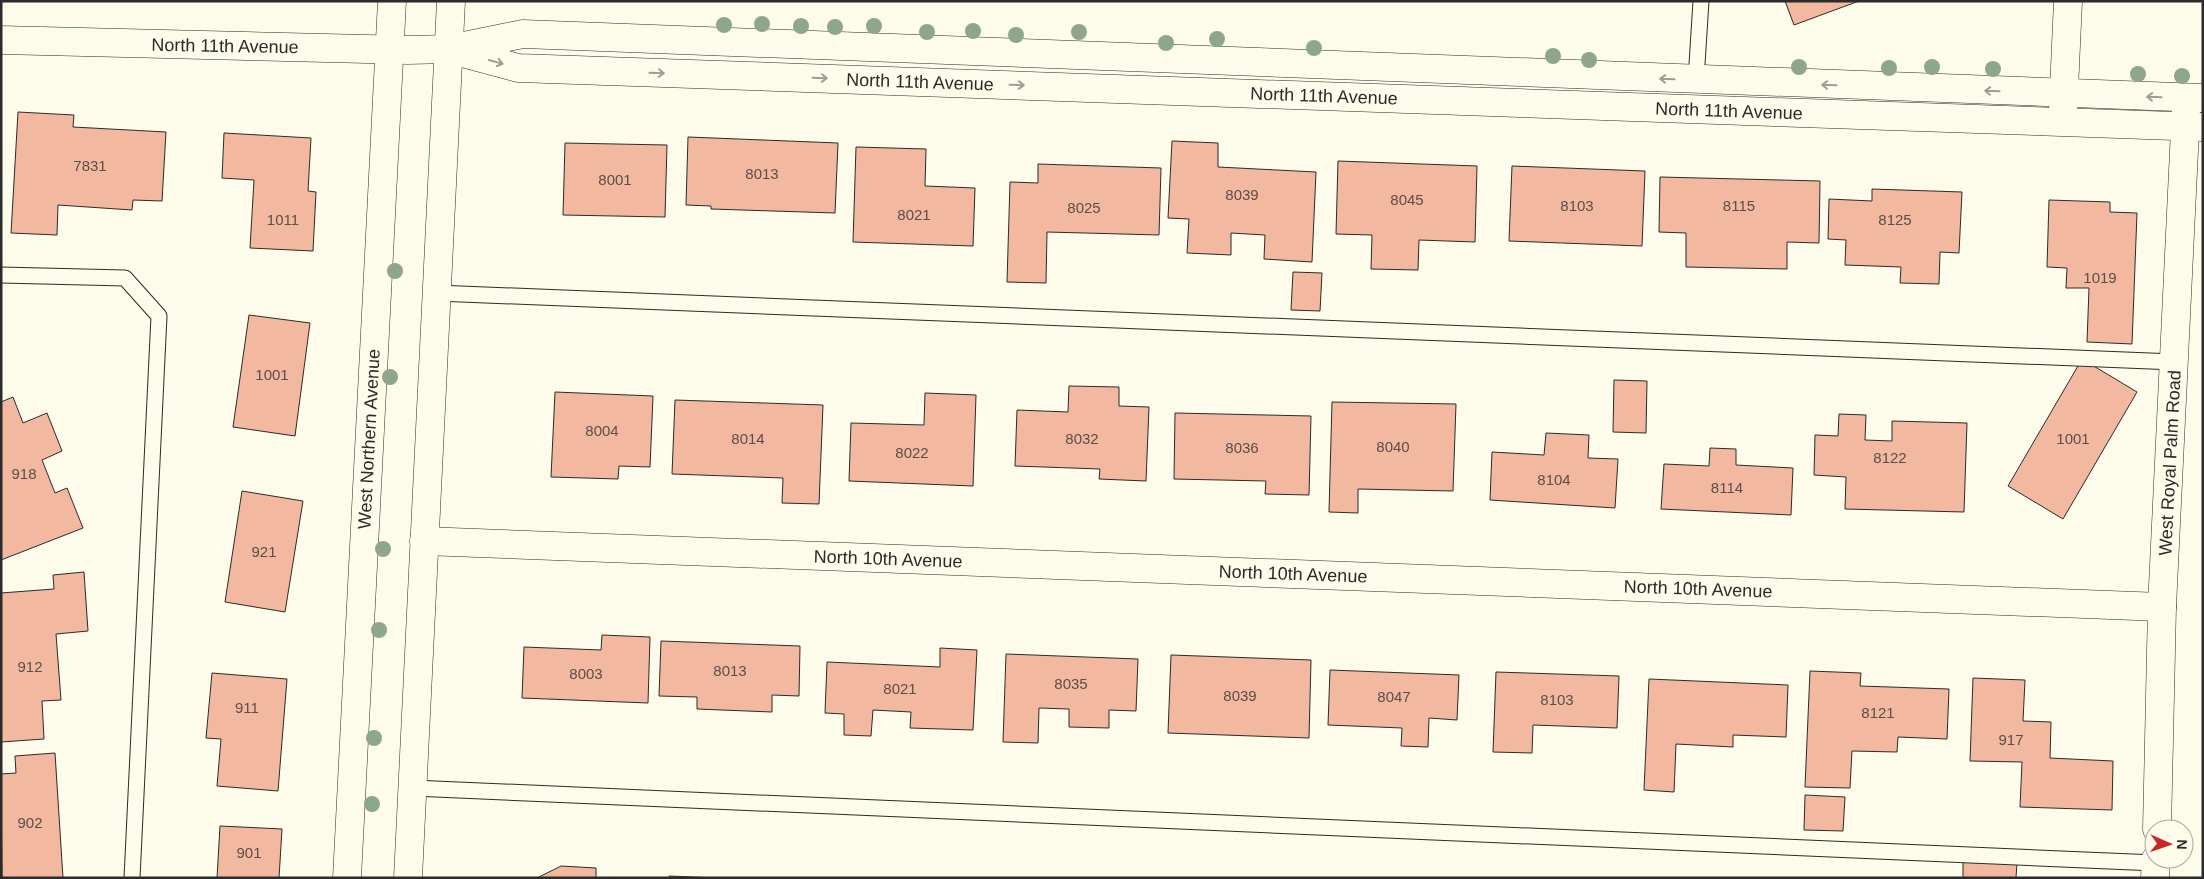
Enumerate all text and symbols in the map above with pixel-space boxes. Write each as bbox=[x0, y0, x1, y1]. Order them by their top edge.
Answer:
street label: North 11th Avenue bbox=[151, 35, 299, 57]
one-way arrow bbox=[487, 57, 503, 67]
one-way arrow bbox=[649, 68, 665, 77]
street label: North 11th Avenue bbox=[846, 69, 994, 95]
one-way arrow bbox=[811, 74, 827, 83]
one-way arrow bbox=[1659, 74, 1675, 83]
one-way arrow bbox=[1822, 80, 1838, 89]
one-way arrow bbox=[1009, 81, 1025, 90]
street label: North 11th Avenue bbox=[1250, 83, 1398, 109]
one-way arrow bbox=[1984, 86, 2000, 95]
one-way arrow bbox=[2146, 92, 2162, 101]
street label: North 11th Avenue bbox=[1655, 98, 1803, 124]
house number: 7831 bbox=[73, 157, 107, 174]
house number: 8013 bbox=[745, 165, 779, 182]
house number: 8001 bbox=[598, 171, 632, 188]
house number: 8039 bbox=[1225, 186, 1259, 203]
house number: 8045 bbox=[1390, 191, 1424, 208]
house number: 8103 bbox=[1560, 197, 1594, 214]
house number: 8115 bbox=[1723, 197, 1755, 214]
house number: 8025 bbox=[1067, 199, 1101, 216]
house number: 8021 bbox=[897, 206, 931, 223]
house number: 1011 bbox=[267, 211, 299, 228]
house number: 8125 bbox=[1878, 211, 1912, 228]
house number: 1019 bbox=[2083, 269, 2117, 286]
street label: West Northern Avenue bbox=[354, 348, 384, 530]
house number: 1001 bbox=[255, 366, 289, 383]
street label: West Royal Palm Road bbox=[2155, 370, 2185, 556]
house number: 8004 bbox=[585, 422, 619, 439]
house number: 8014 bbox=[731, 430, 765, 447]
house number: 8032 bbox=[1065, 430, 1099, 447]
house number: 1001 bbox=[2056, 430, 2090, 447]
house number: 8040 bbox=[1376, 438, 1410, 455]
house number: 8036 bbox=[1225, 439, 1259, 456]
house number: 8022 bbox=[895, 444, 929, 461]
house number: 8122 bbox=[1873, 449, 1907, 466]
house number: 918 bbox=[11, 465, 37, 482]
house number: 8104 bbox=[1537, 471, 1571, 488]
house number: 8114 bbox=[1711, 479, 1743, 496]
house number: 921 bbox=[251, 543, 277, 560]
street label: North 10th Avenue bbox=[813, 546, 963, 572]
street label: North 10th Avenue bbox=[1218, 561, 1368, 587]
street label: North 10th Avenue bbox=[1623, 576, 1773, 602]
house number: 912 bbox=[17, 658, 43, 675]
house number: 8013 bbox=[713, 662, 747, 679]
house number: 8003 bbox=[569, 665, 603, 682]
house number: 8035 bbox=[1054, 675, 1088, 692]
house number: 8021 bbox=[883, 680, 917, 697]
house number: 8039 bbox=[1223, 687, 1257, 704]
house number: 8047 bbox=[1377, 688, 1411, 705]
house number: 8103 bbox=[1540, 691, 1574, 708]
house number: 911 bbox=[235, 699, 259, 716]
house number: 8121 bbox=[1861, 704, 1895, 721]
house number: 917 bbox=[1998, 731, 2024, 748]
house number: 902 bbox=[17, 814, 43, 831]
north arrow bbox=[2144, 819, 2194, 869]
text: N bbox=[2174, 839, 2190, 850]
house number: 901 bbox=[236, 844, 262, 861]

